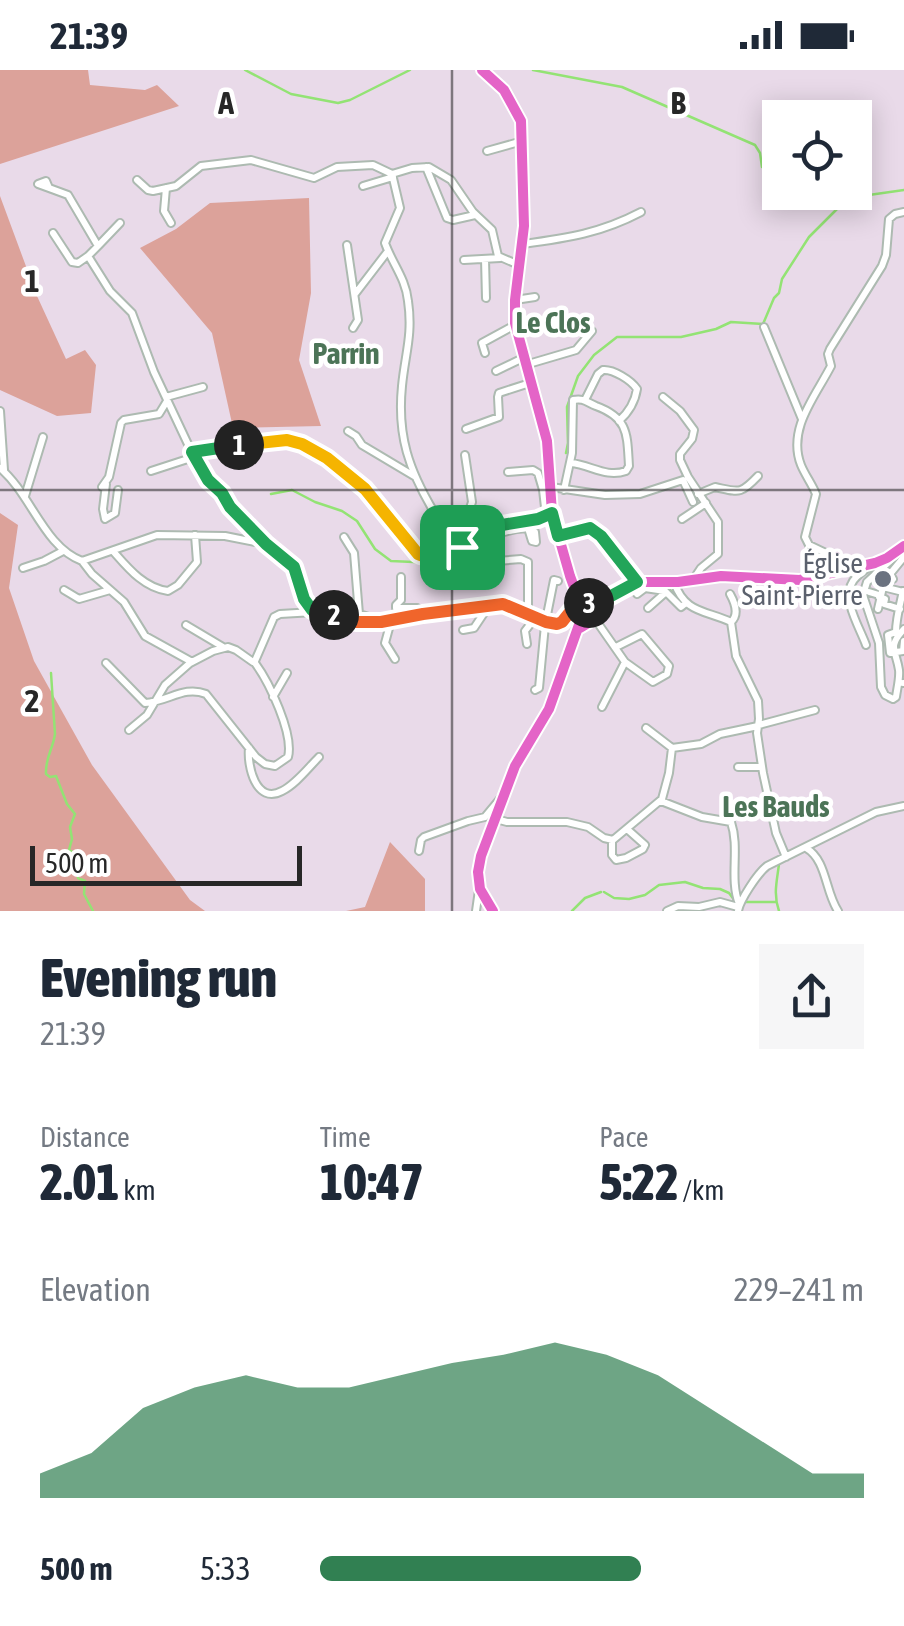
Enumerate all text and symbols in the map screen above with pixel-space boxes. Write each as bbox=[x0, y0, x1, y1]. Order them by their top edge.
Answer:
text: 21:39 bbox=[50, 14, 128, 57]
text: A bbox=[217, 84, 234, 121]
text: B bbox=[670, 84, 686, 121]
map controls bbox=[762, 100, 872, 210]
button: locate bbox=[762, 100, 872, 210]
text: 1 bbox=[24, 262, 40, 299]
district label: Le Clos bbox=[515, 305, 591, 339]
district label: Parrin bbox=[312, 336, 380, 370]
pin: 1 bbox=[214, 420, 264, 470]
text: 1 bbox=[232, 429, 246, 461]
pin bbox=[420, 505, 505, 590]
icon: arrive bbox=[435, 520, 490, 575]
place label: Église Saint-Pierre bbox=[742, 547, 863, 611]
marker: Église Saint-Pierre bbox=[872, 568, 894, 590]
pin: 3 bbox=[564, 578, 614, 628]
text: 3 bbox=[582, 587, 596, 619]
pin: 2 bbox=[309, 590, 359, 640]
text: 2 bbox=[327, 599, 341, 631]
text: 2 bbox=[24, 682, 40, 719]
district label: Les Bauds bbox=[722, 789, 830, 823]
scale bar bbox=[30, 841, 302, 886]
text: 500 m bbox=[45, 847, 108, 879]
button: share bbox=[759, 944, 864, 1049]
text: Evening run bbox=[40, 946, 277, 1009]
text: 21:39 bbox=[40, 1015, 106, 1052]
text: Distance bbox=[40, 1121, 130, 1153]
text: Time bbox=[320, 1121, 371, 1153]
text: Pace bbox=[599, 1121, 649, 1153]
text: 2.01 bbox=[40, 1153, 119, 1211]
text: 10:47 bbox=[320, 1153, 424, 1211]
text: 5:22 bbox=[599, 1153, 679, 1211]
text: km bbox=[119, 1174, 156, 1206]
text: /km bbox=[679, 1174, 725, 1206]
text: Elevation bbox=[40, 1271, 151, 1308]
text: 229–241 m bbox=[734, 1271, 864, 1308]
text: 500 m bbox=[40, 1550, 113, 1587]
text: 5:33 bbox=[200, 1550, 251, 1587]

